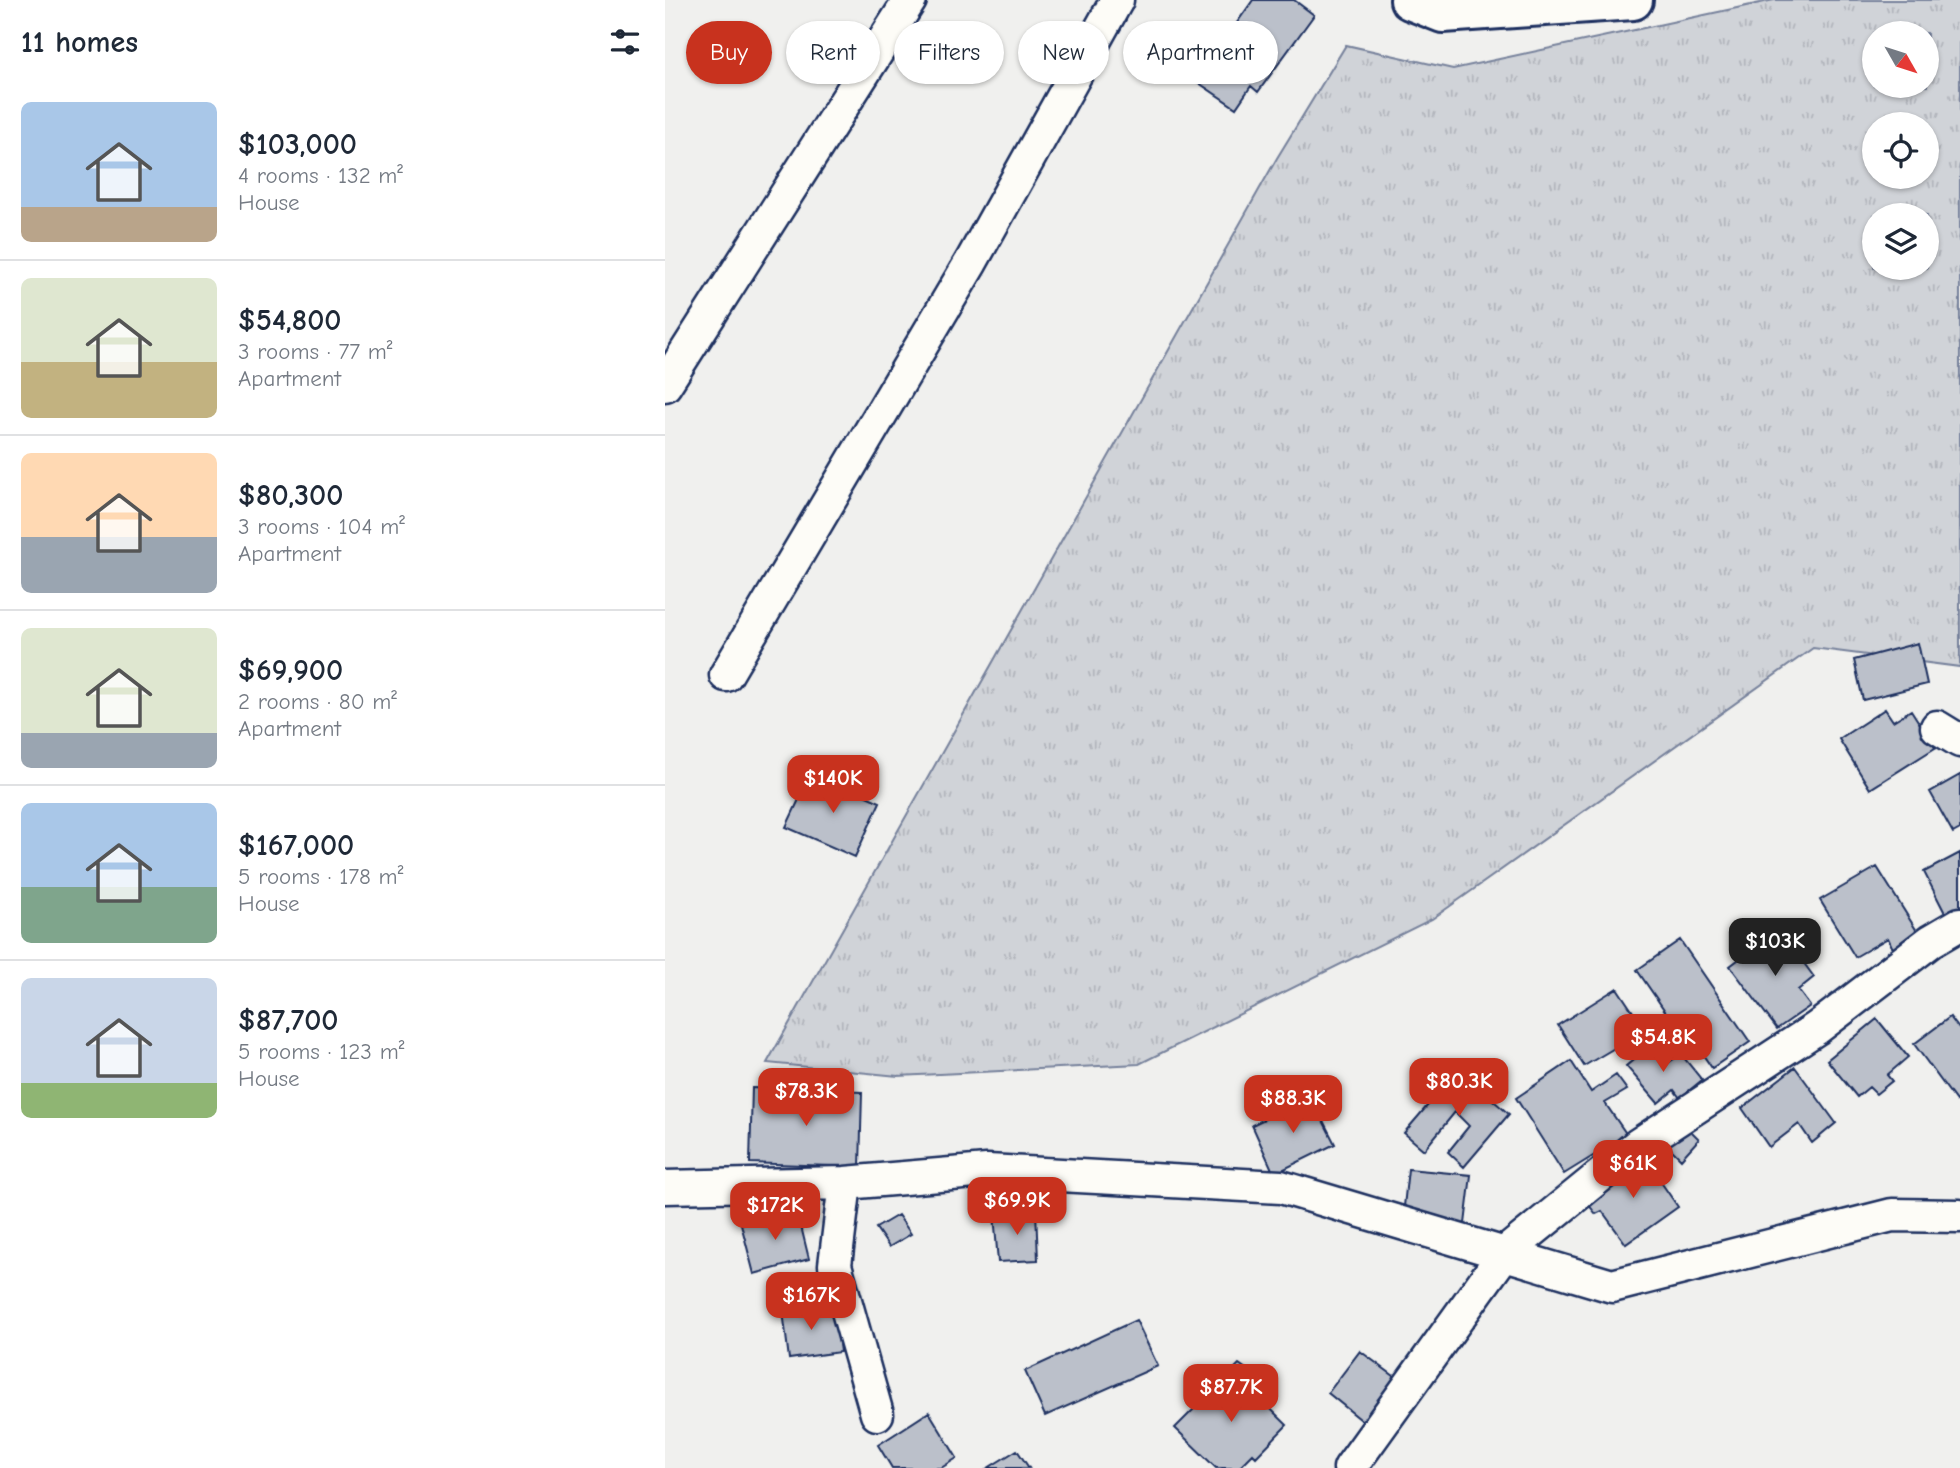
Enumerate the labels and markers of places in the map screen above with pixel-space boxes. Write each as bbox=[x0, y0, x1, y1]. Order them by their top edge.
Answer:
pin: $140K bbox=[784, 756, 882, 815]
pin: $103K bbox=[1726, 918, 1824, 978]
pin: $54.8K bbox=[1606, 1014, 1720, 1074]
pin: $80.3K bbox=[1402, 1058, 1516, 1118]
pin: $78.3K bbox=[749, 1068, 863, 1128]
pin: $88.3K bbox=[1236, 1076, 1350, 1135]
pin: $61K bbox=[1592, 1140, 1674, 1200]
pin: $69.9K bbox=[960, 1178, 1074, 1237]
pin: $172K bbox=[726, 1182, 824, 1242]
pin: $167K bbox=[762, 1272, 860, 1332]
pin: $87.7K bbox=[1174, 1364, 1288, 1424]

